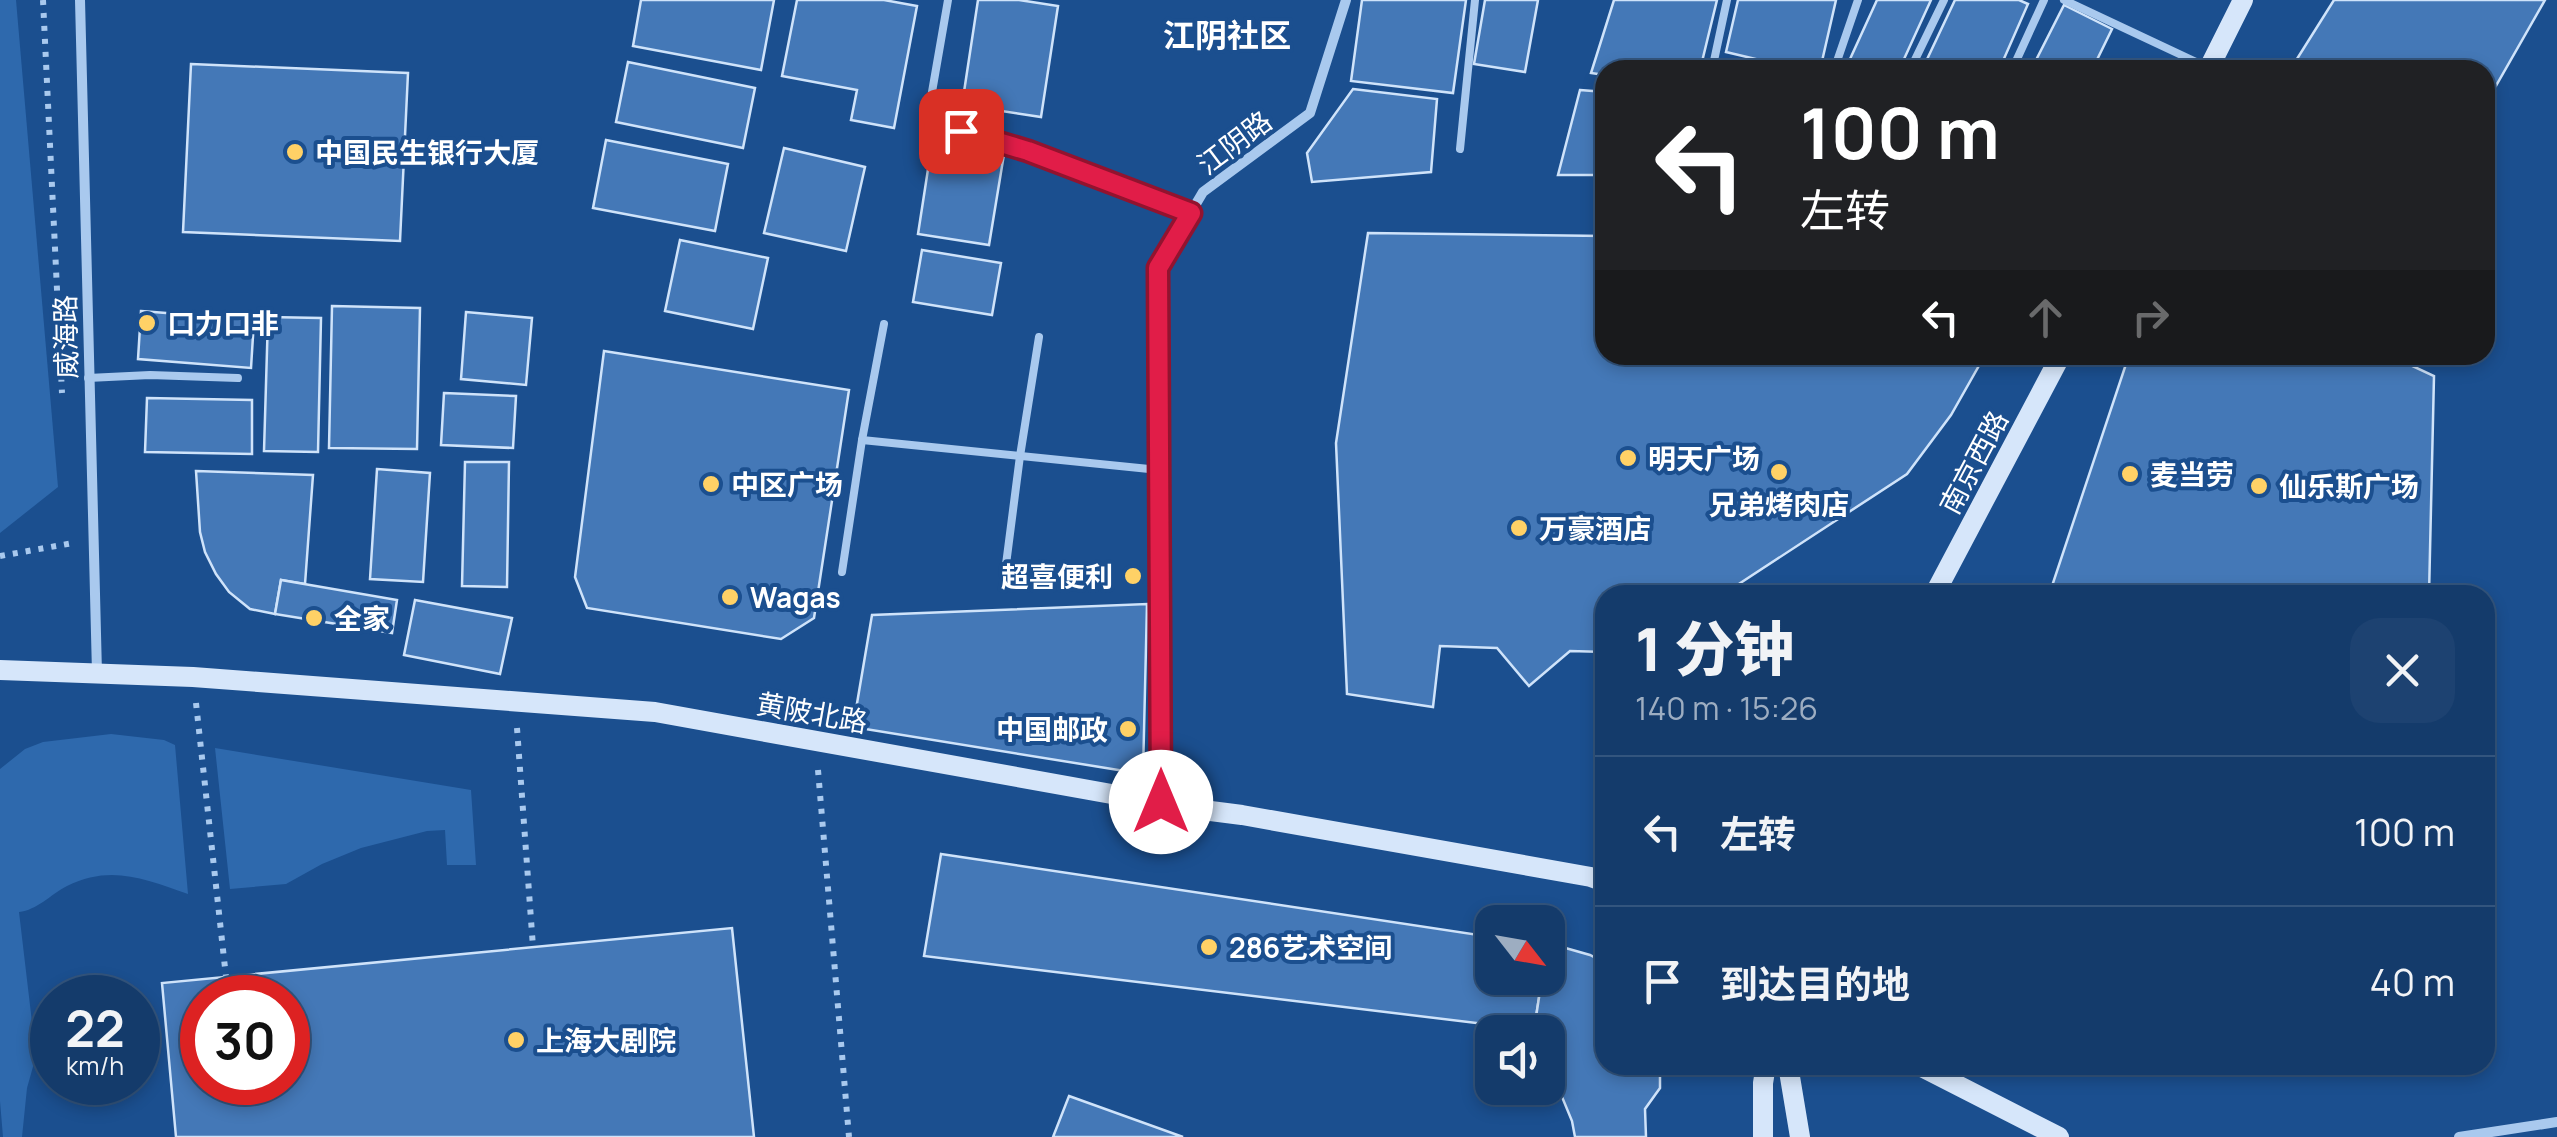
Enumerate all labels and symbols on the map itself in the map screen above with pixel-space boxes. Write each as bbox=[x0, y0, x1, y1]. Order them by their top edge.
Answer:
district label: 江阴社区 bbox=[1163, 13, 1291, 57]
pin bbox=[919, 89, 1004, 174]
street label: 江阴路 bbox=[1189, 102, 1279, 182]
place label: 中国民生银行大厦 bbox=[315, 133, 539, 171]
marker: 中国民生银行大厦 bbox=[284, 141, 306, 163]
street label: 威海路 bbox=[45, 295, 85, 379]
place label: 口力口非 bbox=[167, 304, 279, 342]
marker: 口力口非 bbox=[136, 312, 158, 334]
street label: 南京西路 bbox=[1930, 404, 2016, 520]
place label: 明天广场 bbox=[1648, 439, 1760, 477]
marker: 明天广场 bbox=[1617, 447, 1639, 469]
place label: 麦当劳 bbox=[2150, 455, 2234, 493]
marker: 兄弟烤肉店 bbox=[1768, 461, 1790, 483]
marker: 麦当劳 bbox=[2119, 463, 2141, 485]
place label: 中区广场 bbox=[731, 465, 843, 503]
place label: 仙乐斯广场 bbox=[2279, 467, 2419, 505]
marker: 中区广场 bbox=[700, 473, 722, 495]
marker: 仙乐斯广场 bbox=[2248, 475, 2270, 497]
place label: 兄弟烤肉店 bbox=[1709, 485, 1849, 523]
place label: 万豪酒店 bbox=[1539, 509, 1651, 547]
marker: 万豪酒店 bbox=[1508, 517, 1530, 539]
place label: 超喜便利 bbox=[1001, 557, 1113, 595]
marker: 超喜便利 bbox=[1122, 565, 1144, 587]
place label: Wagas bbox=[750, 578, 841, 616]
marker: Wagas bbox=[719, 586, 741, 608]
place label: 全家 bbox=[334, 599, 390, 637]
marker: 全家 bbox=[303, 607, 325, 629]
street label: 黄陂北路 bbox=[754, 684, 870, 740]
place label: 中国邮政 bbox=[996, 710, 1108, 748]
marker: 中国邮政 bbox=[1117, 718, 1139, 740]
position arrow bbox=[1109, 750, 1213, 854]
north arrow bbox=[1475, 905, 1565, 995]
place label: 286艺术空间 bbox=[1229, 928, 1392, 966]
marker: 286艺术空间 bbox=[1198, 936, 1220, 958]
speed limit sign: 30 bbox=[180, 975, 310, 1105]
place label: 上海大剧院 bbox=[536, 1021, 676, 1059]
marker: 上海大剧院 bbox=[505, 1029, 527, 1051]

